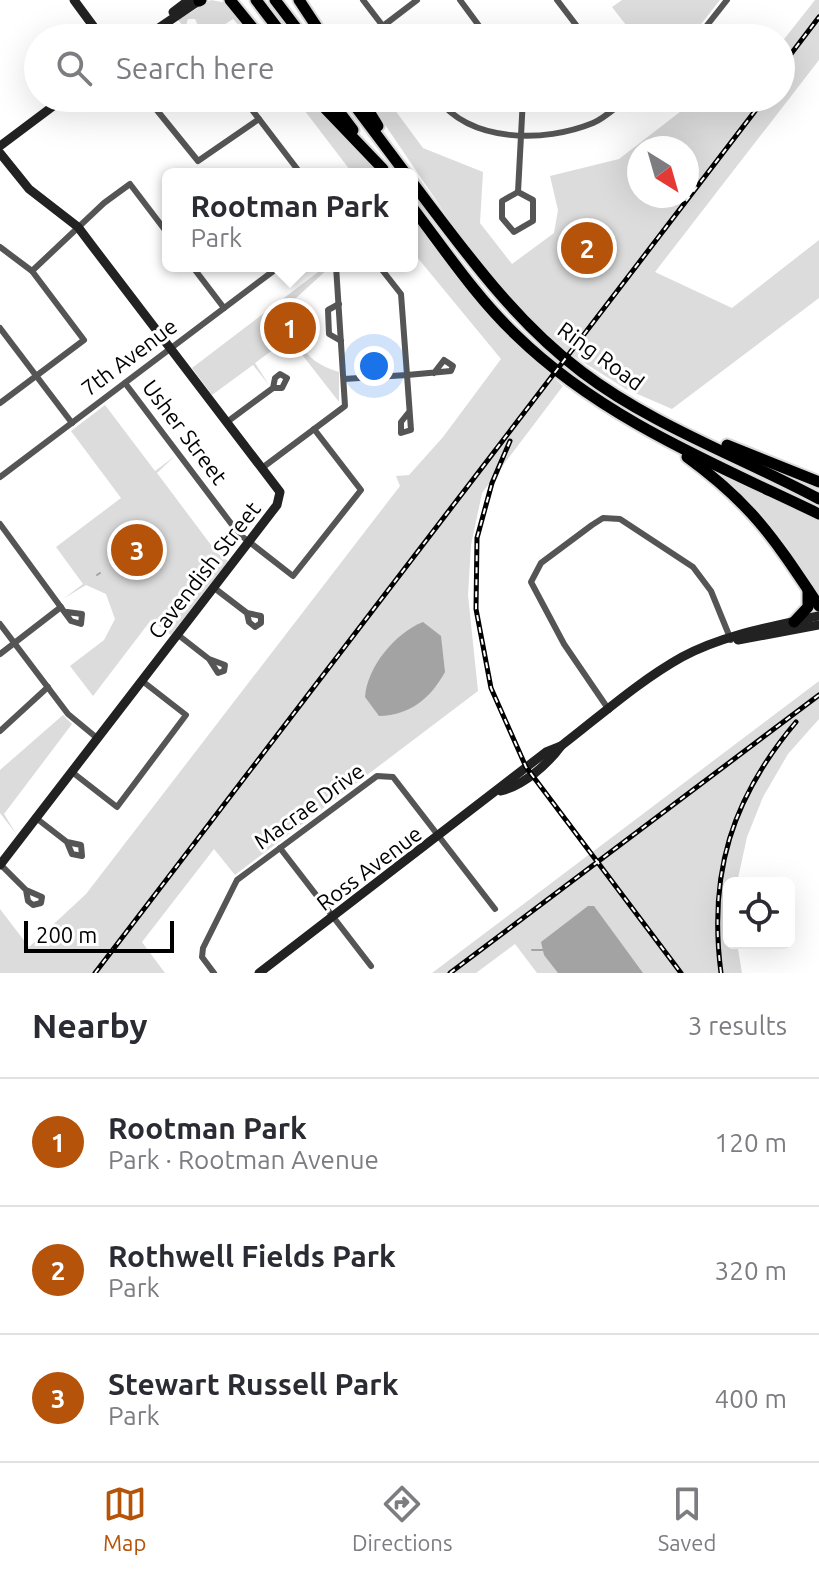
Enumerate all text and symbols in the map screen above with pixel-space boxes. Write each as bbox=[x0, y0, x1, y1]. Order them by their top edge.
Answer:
search box bbox=[24, 24, 795, 112]
icon: search bbox=[52, 46, 96, 90]
text: Search here bbox=[116, 51, 275, 85]
north arrow bbox=[627, 136, 699, 208]
popup bbox=[162, 168, 418, 272]
text: Rootman Park bbox=[191, 189, 389, 223]
pin: 2 bbox=[561, 218, 613, 278]
text: Park bbox=[191, 223, 242, 252]
pin: 1 bbox=[264, 298, 316, 358]
street label: 7th Avenue bbox=[76, 313, 181, 401]
street label: Ring Road bbox=[553, 316, 649, 395]
your location bbox=[354, 346, 394, 386]
street label: Usher Street bbox=[138, 375, 233, 489]
street label: Cavendish Street bbox=[142, 496, 265, 643]
pin: 3 bbox=[111, 520, 163, 580]
street label: Macrae Drive bbox=[249, 757, 368, 854]
street label: Ross Avenue bbox=[311, 820, 426, 915]
map controls bbox=[723, 877, 795, 949]
button: locate bbox=[723, 877, 795, 949]
scale bar bbox=[24, 917, 174, 953]
text: 200 m bbox=[36, 922, 97, 947]
text: Nearby bbox=[32, 1006, 147, 1044]
text: 3 results bbox=[688, 1011, 787, 1040]
text: Rootman Park bbox=[108, 1111, 307, 1145]
text: 1 bbox=[51, 1128, 65, 1157]
text: 120 m bbox=[715, 1128, 787, 1157]
text: Park · Rootman Avenue bbox=[108, 1145, 379, 1174]
text: Rothwell Fields Park bbox=[108, 1239, 396, 1273]
text: 2 bbox=[51, 1256, 65, 1285]
text: 320 m bbox=[715, 1256, 787, 1285]
text: Park bbox=[108, 1273, 160, 1302]
text: Stewart Russell Park bbox=[108, 1367, 398, 1401]
text: 3 bbox=[51, 1384, 65, 1413]
text: 400 m bbox=[715, 1384, 787, 1413]
text: Park bbox=[108, 1401, 160, 1430]
tab: Map bbox=[103, 1482, 147, 1555]
tab: Directions bbox=[352, 1482, 452, 1555]
tab: Saved bbox=[658, 1482, 716, 1555]

